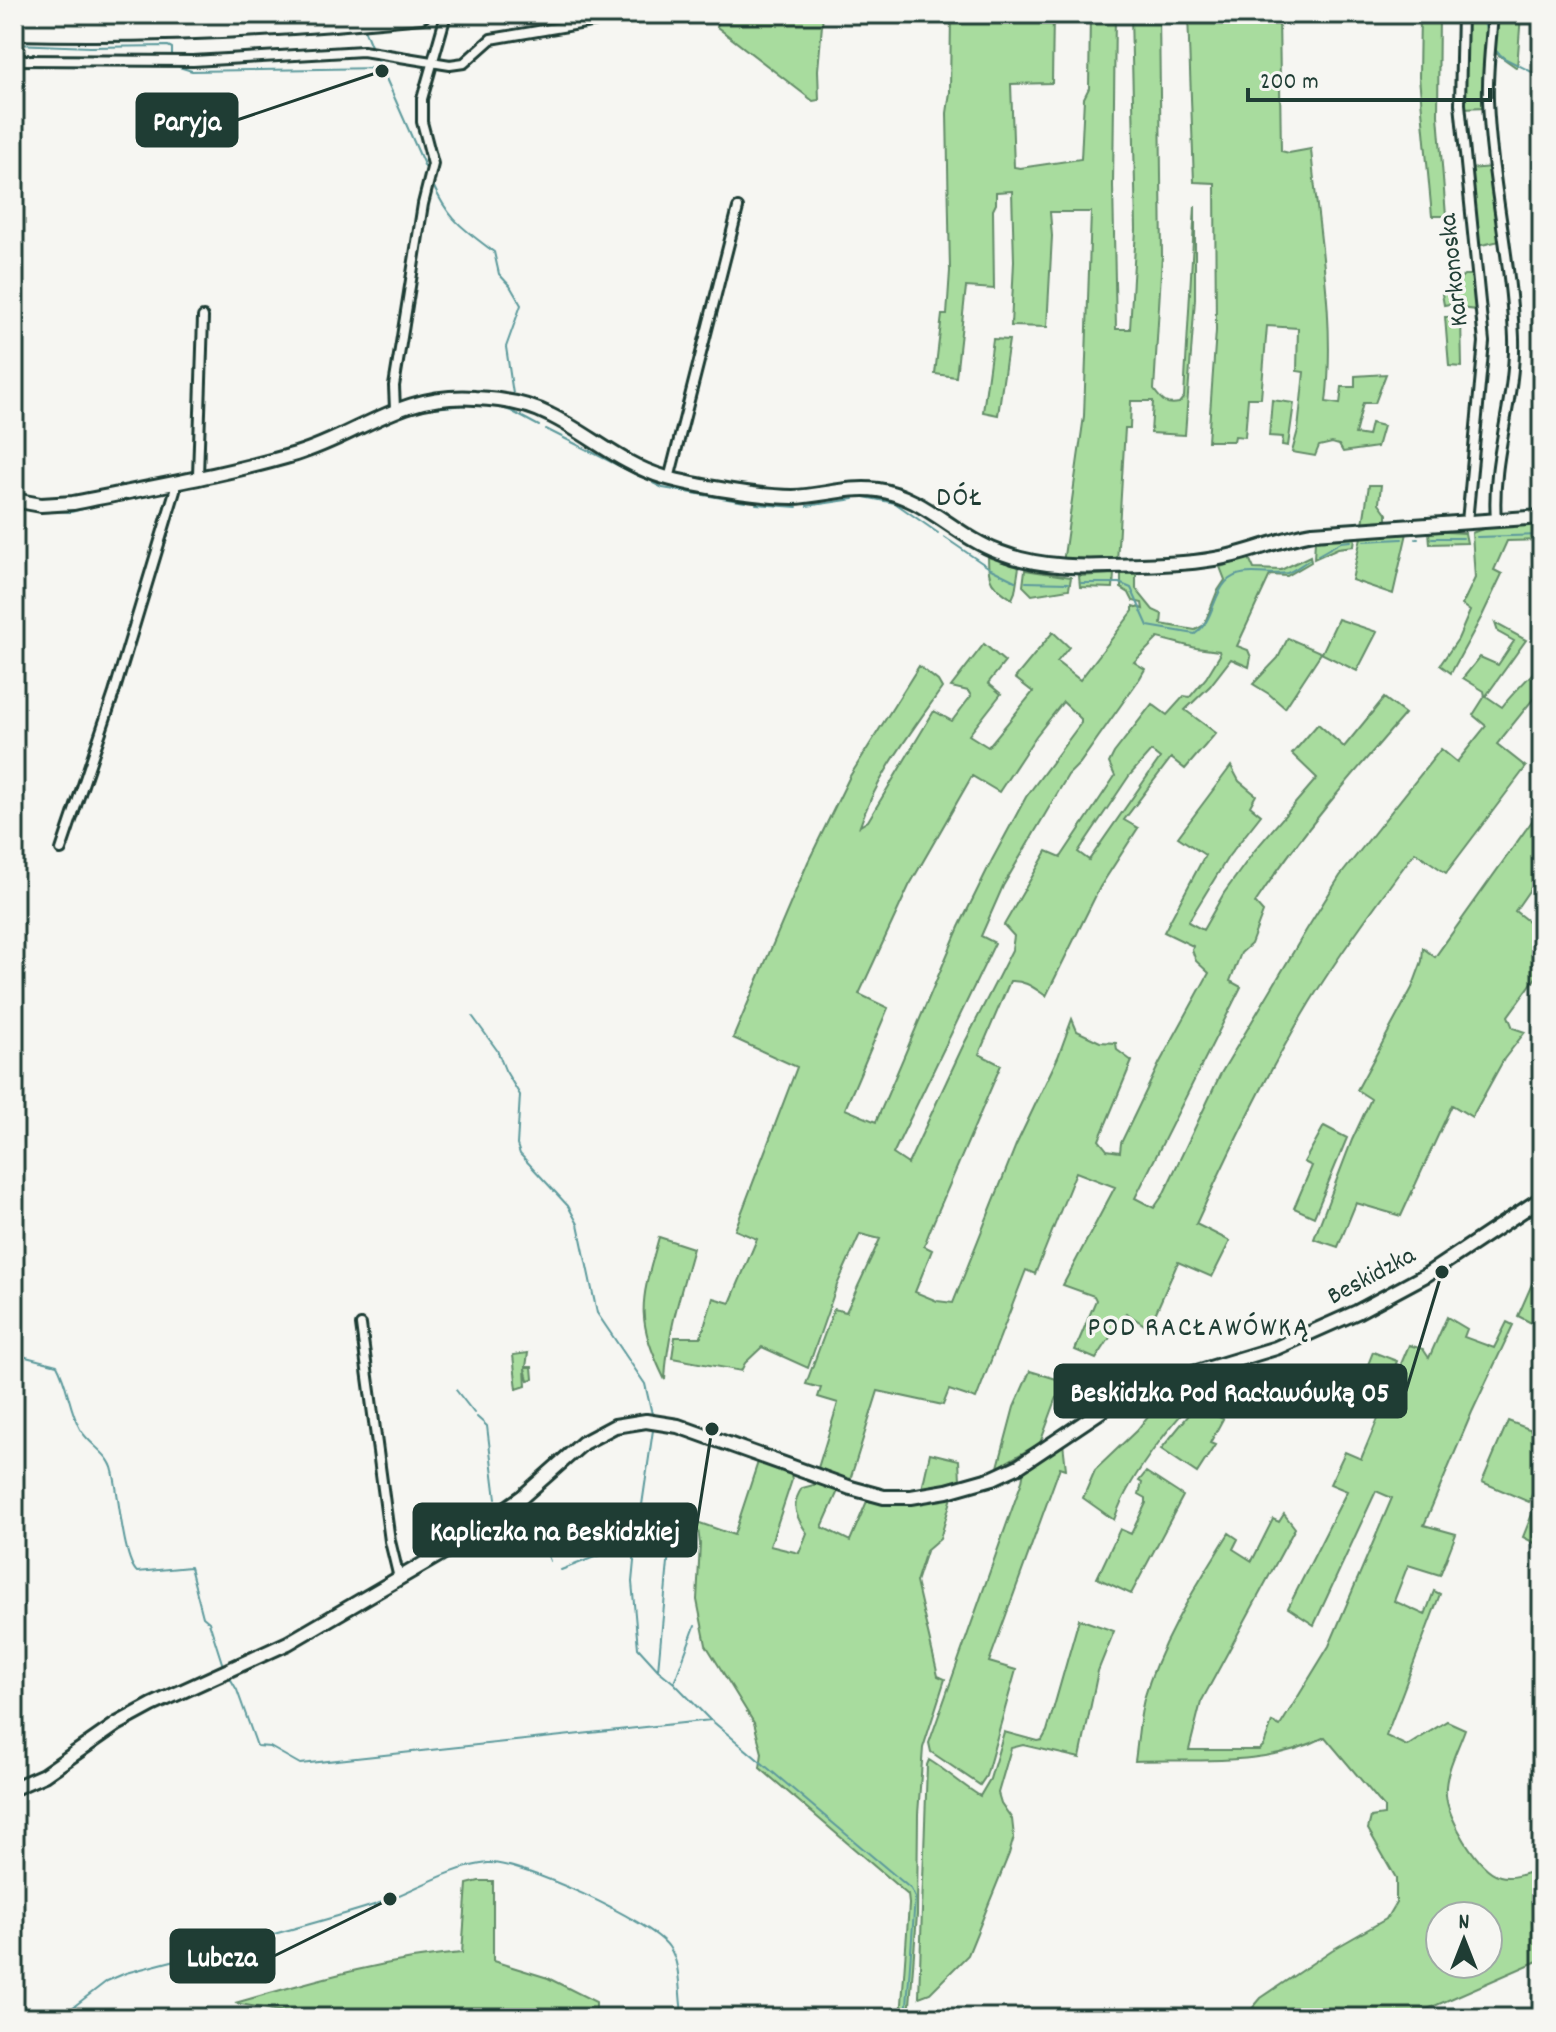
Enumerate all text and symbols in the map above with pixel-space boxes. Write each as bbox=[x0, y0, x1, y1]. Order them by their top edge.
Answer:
scale bar bbox=[1248, 52, 1490, 102]
text: 200 m bbox=[1260, 66, 1319, 100]
callout: Paryja bbox=[137, 94, 237, 146]
text: Paryja bbox=[153, 105, 222, 145]
street label: Karkonoska bbox=[1431, 211, 1479, 328]
district label: DÓŁ bbox=[936, 480, 984, 520]
street label: Beskidzka bbox=[1321, 1238, 1423, 1316]
district label: POD RACŁAWÓWKĄ bbox=[1087, 1310, 1311, 1350]
callout: Beskidzka Pod Racławówką 05 bbox=[1055, 1365, 1406, 1417]
text: Beskidzka Pod Racławówką 05 bbox=[1071, 1376, 1389, 1416]
callout: Kapliczka na Beskidzkiej bbox=[414, 1504, 696, 1556]
text: Kapliczka na Beskidzkiej bbox=[430, 1515, 680, 1555]
north arrow bbox=[1424, 1900, 1504, 1980]
text: N bbox=[1459, 1908, 1470, 1939]
callout: Lubcza bbox=[171, 1930, 274, 1982]
text: Lubcza bbox=[187, 1941, 258, 1981]

